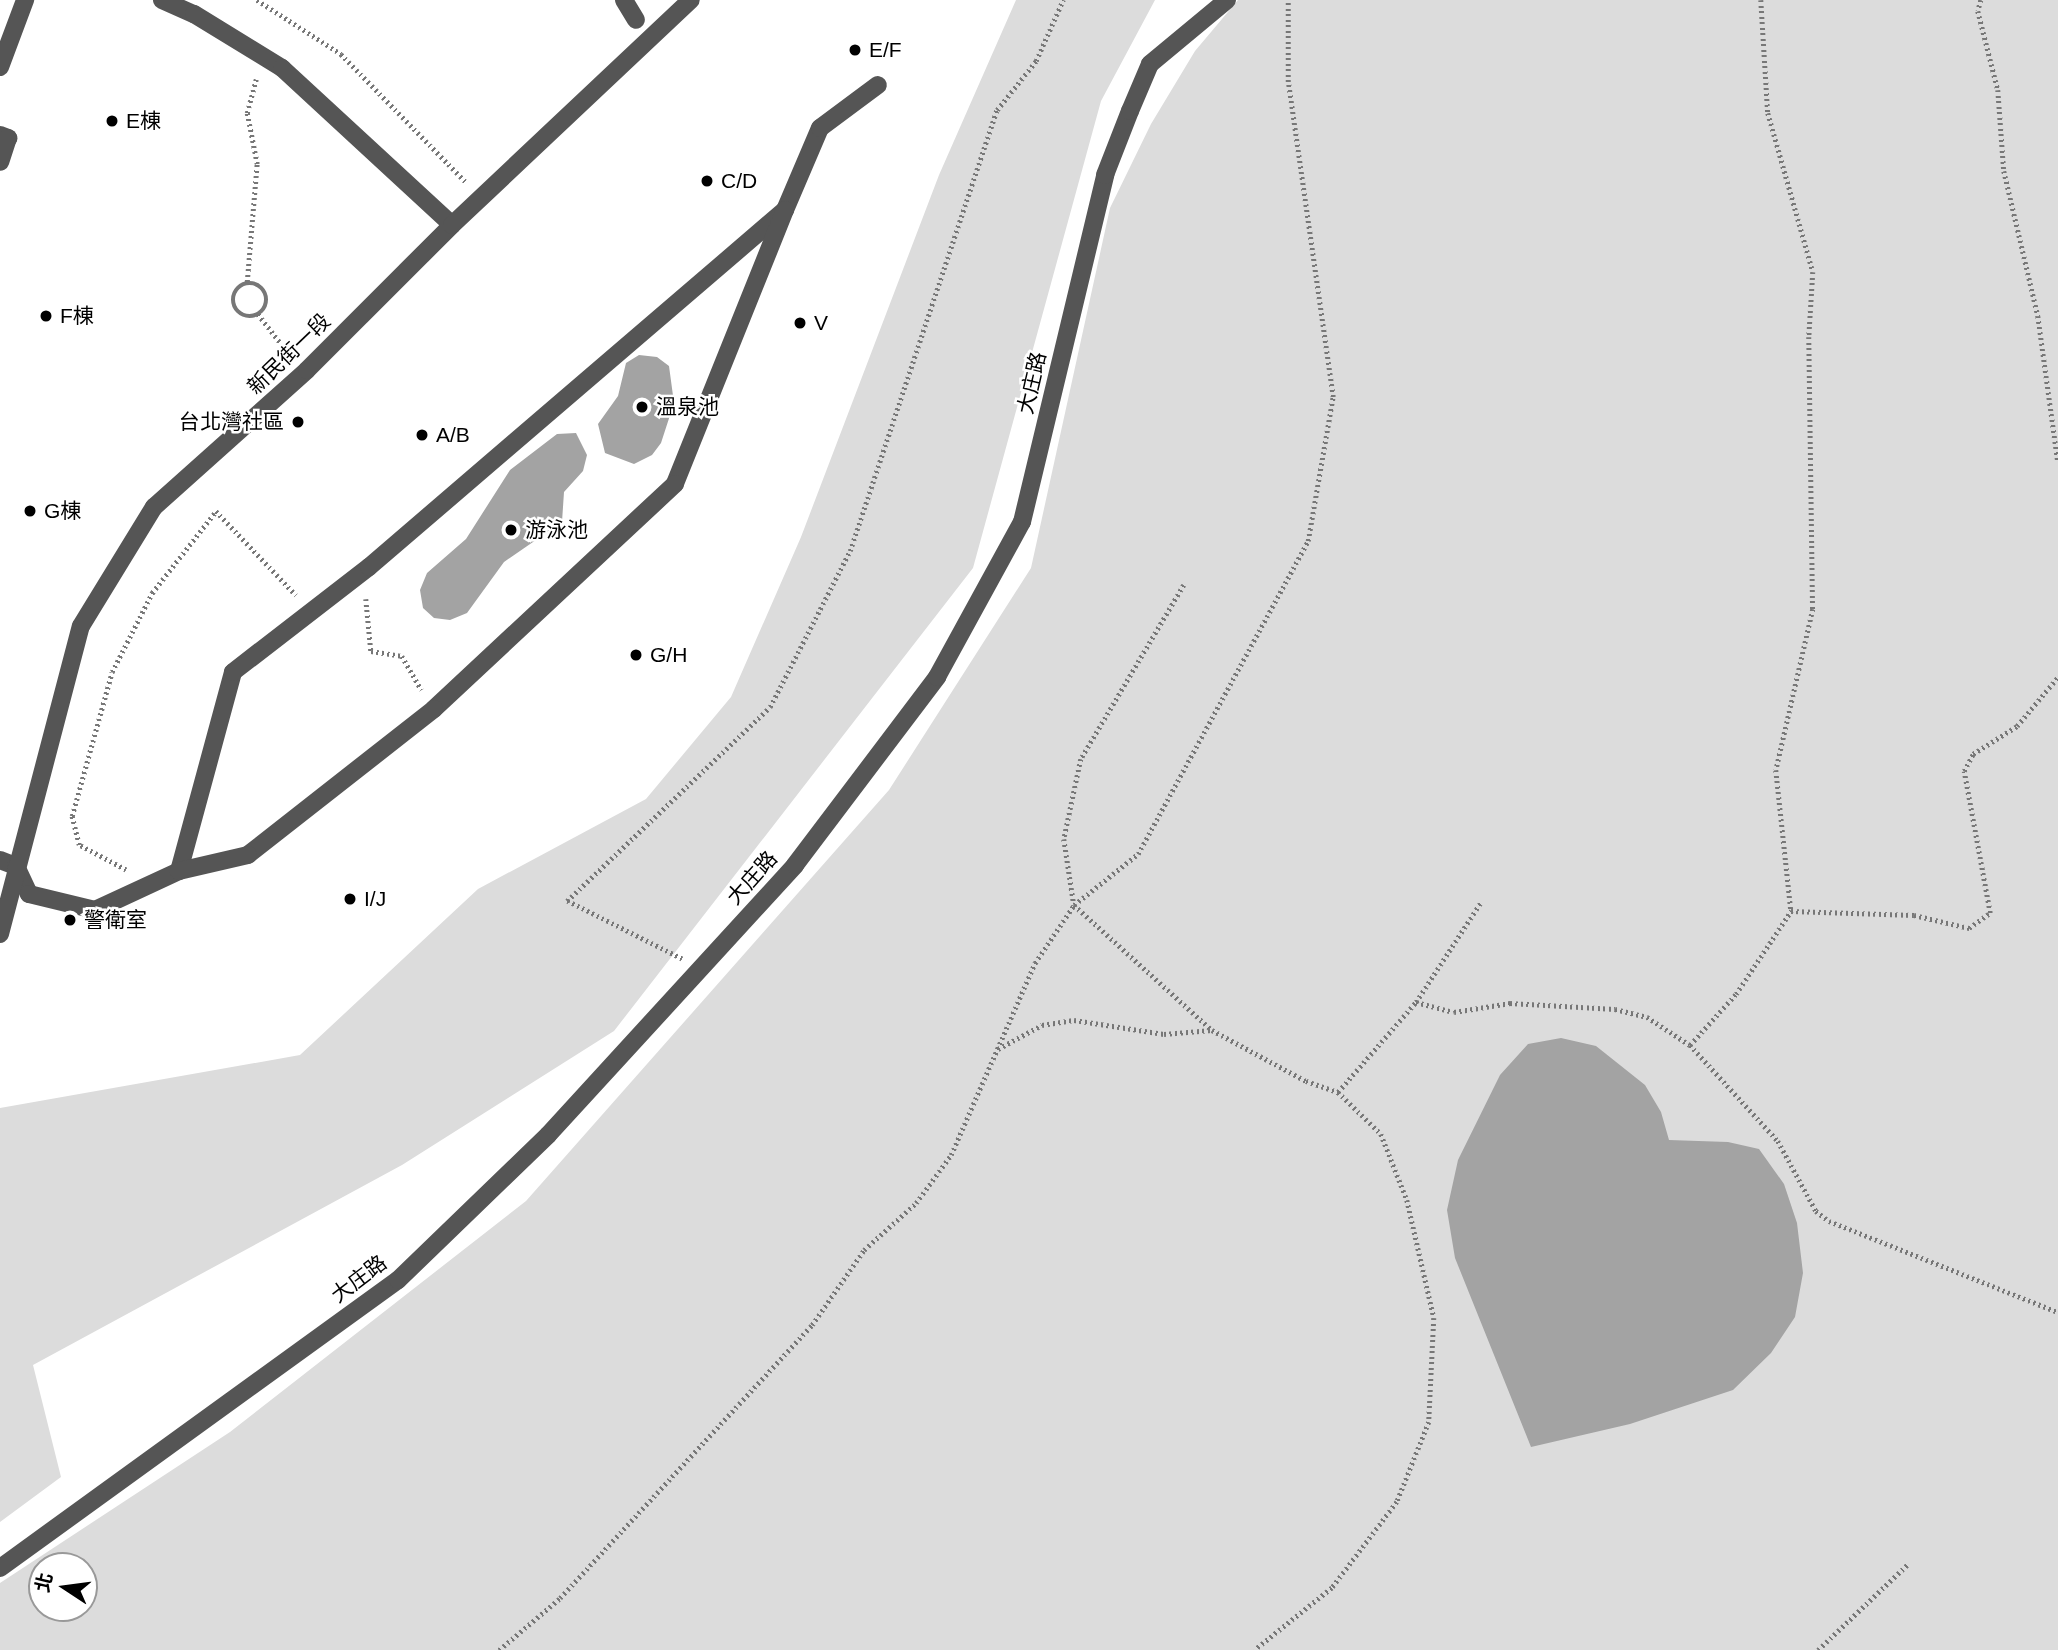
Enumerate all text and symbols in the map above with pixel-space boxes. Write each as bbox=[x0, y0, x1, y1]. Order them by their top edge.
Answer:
place label: E/F bbox=[869, 37, 902, 63]
marker: E/F bbox=[847, 42, 863, 58]
place label: E棟 bbox=[126, 108, 161, 134]
marker: E棟 bbox=[104, 113, 120, 129]
place label: C/D bbox=[721, 168, 757, 194]
marker: C/D bbox=[699, 173, 715, 189]
place label: F棟 bbox=[60, 303, 94, 329]
marker: F棟 bbox=[38, 308, 54, 324]
street label: 新民街一段 bbox=[242, 308, 336, 400]
place label: V bbox=[814, 310, 828, 336]
marker: V bbox=[792, 315, 808, 331]
street label: 大庄路 bbox=[1013, 349, 1051, 417]
place label: 溫泉池 bbox=[656, 394, 719, 420]
marker: 溫泉池 bbox=[634, 399, 650, 415]
place label: 台北灣社區 bbox=[179, 409, 284, 435]
marker: 台北灣社區 bbox=[290, 414, 306, 430]
place label: A/B bbox=[436, 422, 470, 448]
marker: A/B bbox=[414, 427, 430, 443]
place label: G棟 bbox=[44, 498, 81, 524]
marker: G棟 bbox=[22, 503, 38, 519]
place label: 游泳池 bbox=[525, 517, 588, 543]
marker: 游泳池 bbox=[503, 522, 519, 538]
place label: G/H bbox=[650, 642, 687, 668]
marker: G/H bbox=[628, 647, 644, 663]
street label: 大庄路 bbox=[722, 846, 782, 910]
place label: I/J bbox=[364, 886, 386, 912]
marker: I/J bbox=[342, 891, 358, 907]
place label: 警衛室 bbox=[84, 907, 147, 933]
marker: 警衛室 bbox=[62, 912, 78, 928]
street label: 大庄路 bbox=[326, 1250, 392, 1308]
north arrow bbox=[28, 1552, 98, 1622]
text: 北 bbox=[32, 1571, 56, 1594]

